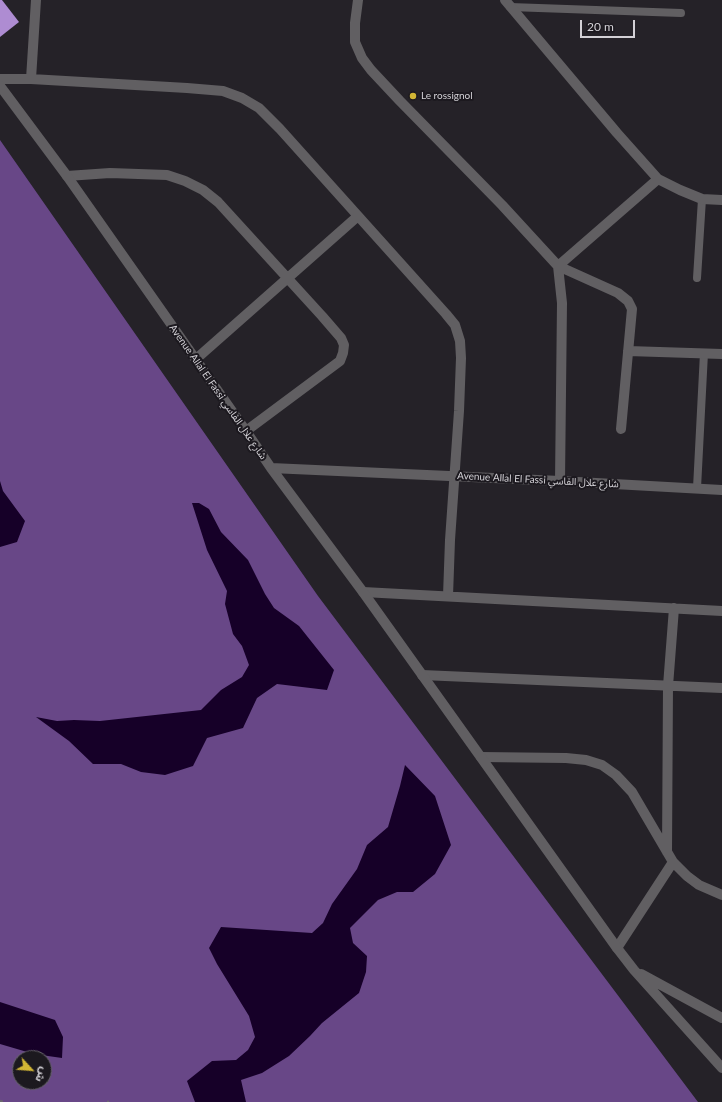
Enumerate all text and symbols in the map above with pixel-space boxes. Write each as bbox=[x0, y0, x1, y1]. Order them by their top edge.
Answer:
scale bar bbox=[582, 12, 637, 38]
text: 20 m bbox=[587, 19, 614, 34]
place label: Le rossignol bbox=[421, 90, 473, 102]
marker: Le rossignol bbox=[408, 91, 418, 101]
street label: Avenue Allal El Fassi شارع علال الفاسي bbox=[167, 322, 269, 462]
street label: Avenue Allal El Fassi شارع علال الفاسي bbox=[457, 470, 619, 490]
north arrow bbox=[12, 1050, 52, 1090]
text: ش bbox=[33, 1065, 51, 1085]

